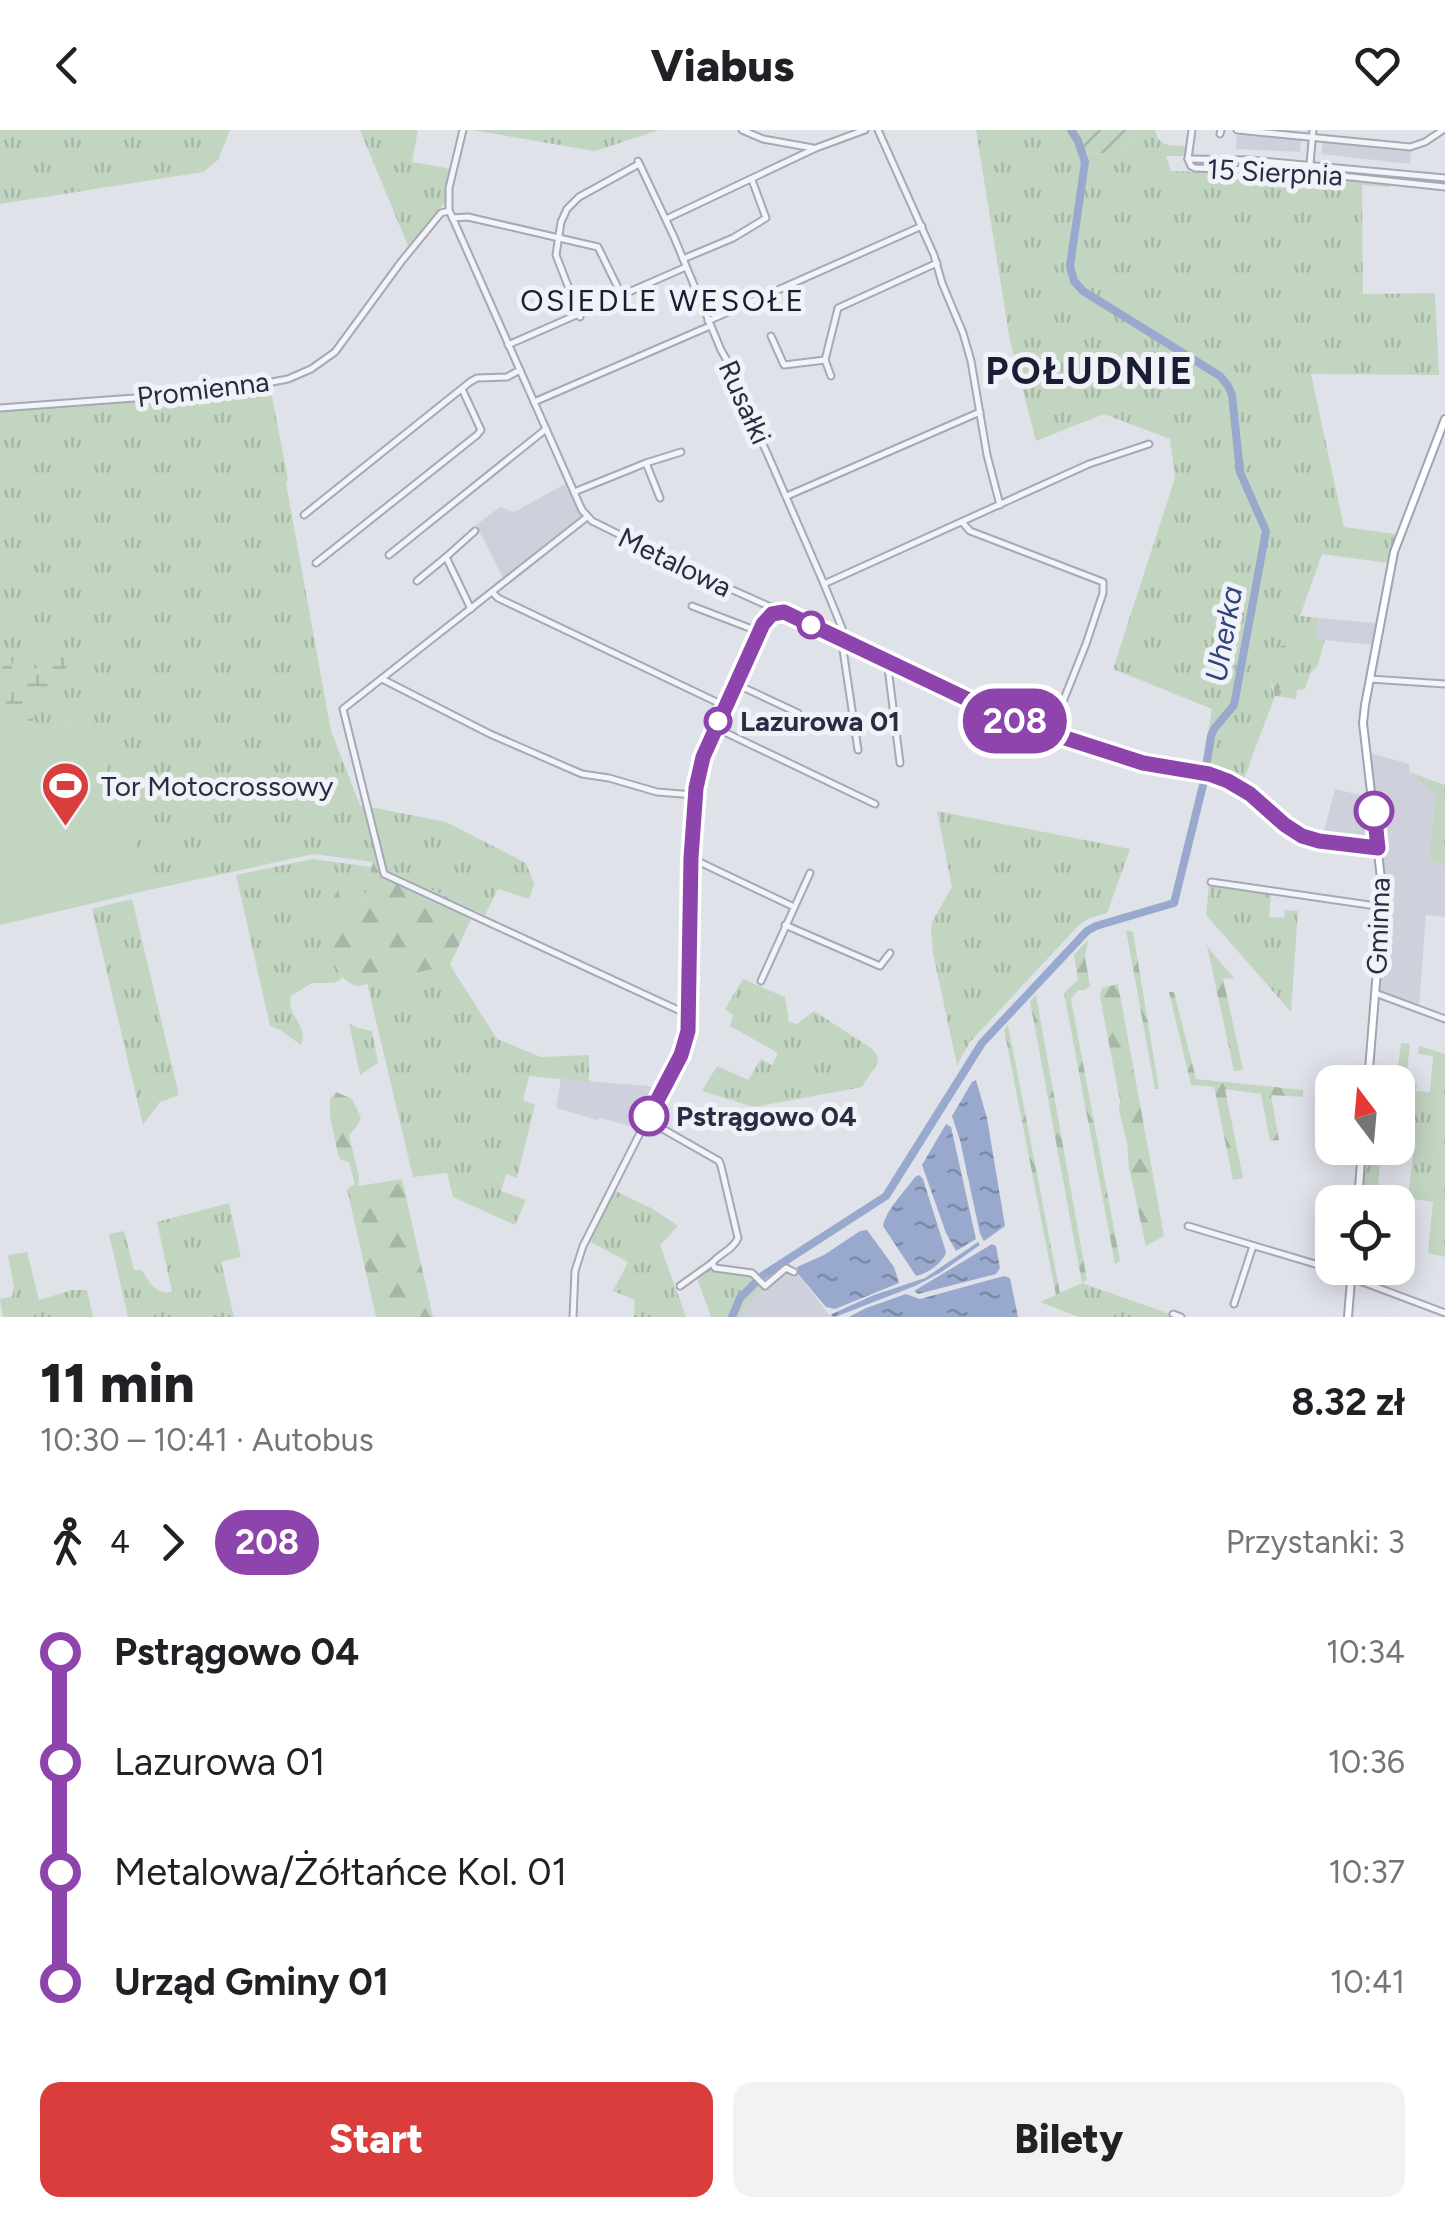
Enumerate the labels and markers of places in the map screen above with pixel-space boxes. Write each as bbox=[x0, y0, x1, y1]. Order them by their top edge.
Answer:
unlabelled marker bbox=[798, 612, 824, 638]
place label: Lazurowa 01 bbox=[740, 704, 900, 738]
marker: Lazurowa 01 bbox=[705, 708, 731, 734]
sports icon: Tor Motocrossowy bbox=[40, 760, 92, 828]
place label: Tor Motocrossowy bbox=[101, 769, 334, 803]
unlabelled marker bbox=[1355, 792, 1393, 830]
marker: Pstrągowo 04 bbox=[630, 1097, 668, 1135]
place label: Pstrągowo 04 bbox=[676, 1099, 857, 1133]

